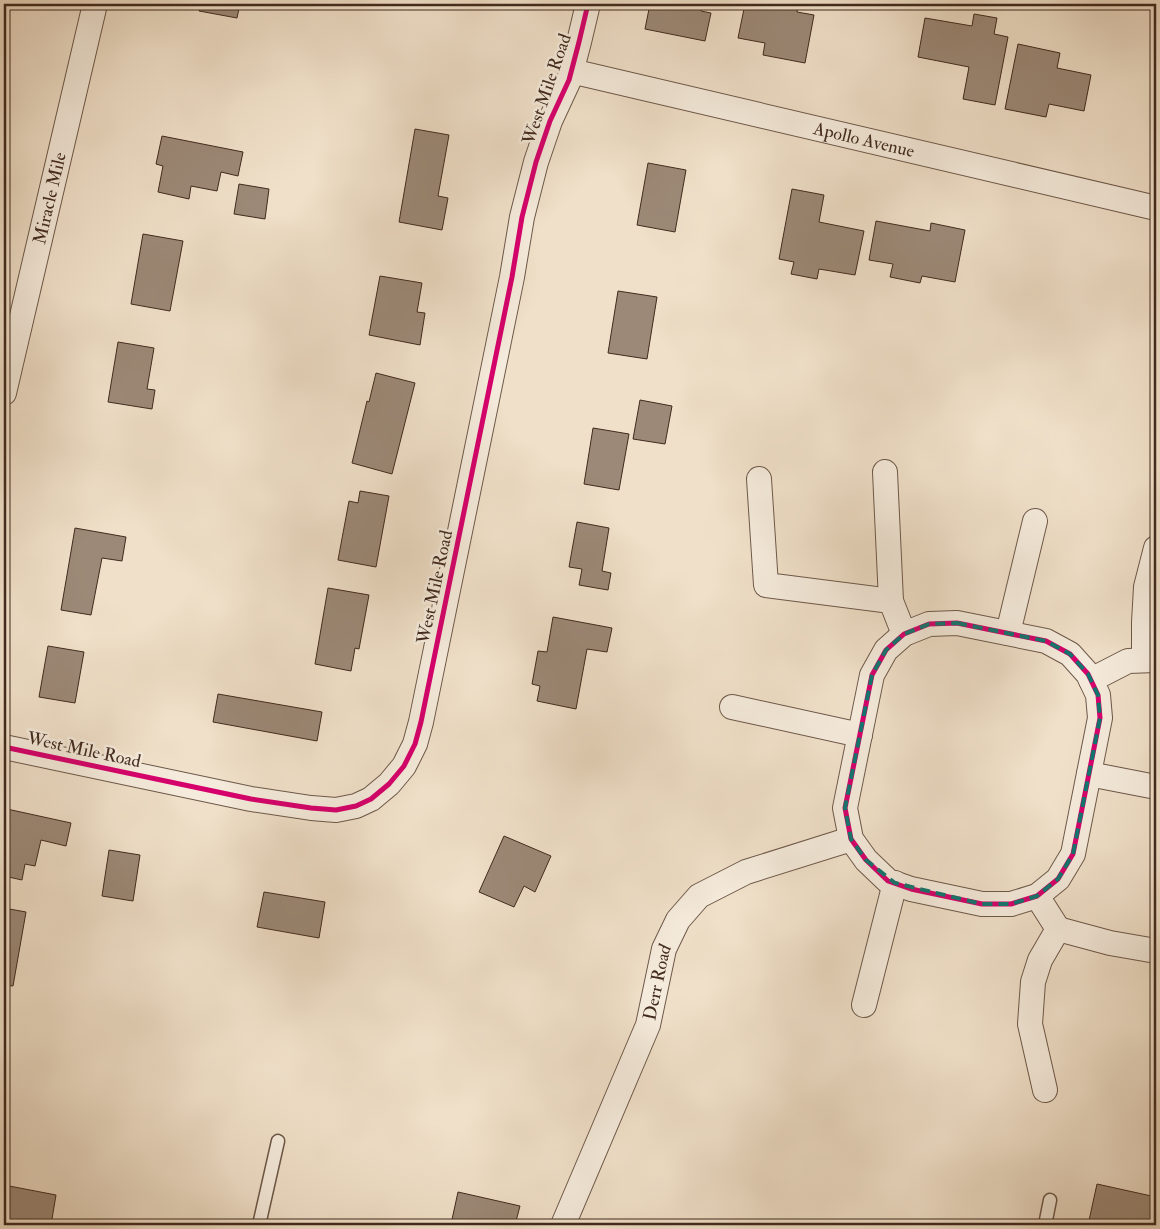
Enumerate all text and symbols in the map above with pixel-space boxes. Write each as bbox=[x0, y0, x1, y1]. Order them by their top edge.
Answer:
street label: West Mile Road bbox=[517, 30, 577, 148]
street label: Apollo Avenue bbox=[810, 116, 917, 163]
street label: Miracle Mile bbox=[28, 150, 72, 247]
street label: West Mile Road bbox=[412, 528, 458, 647]
street label: West Mile Road bbox=[24, 727, 143, 773]
street label: Derr Road bbox=[638, 940, 676, 1022]

